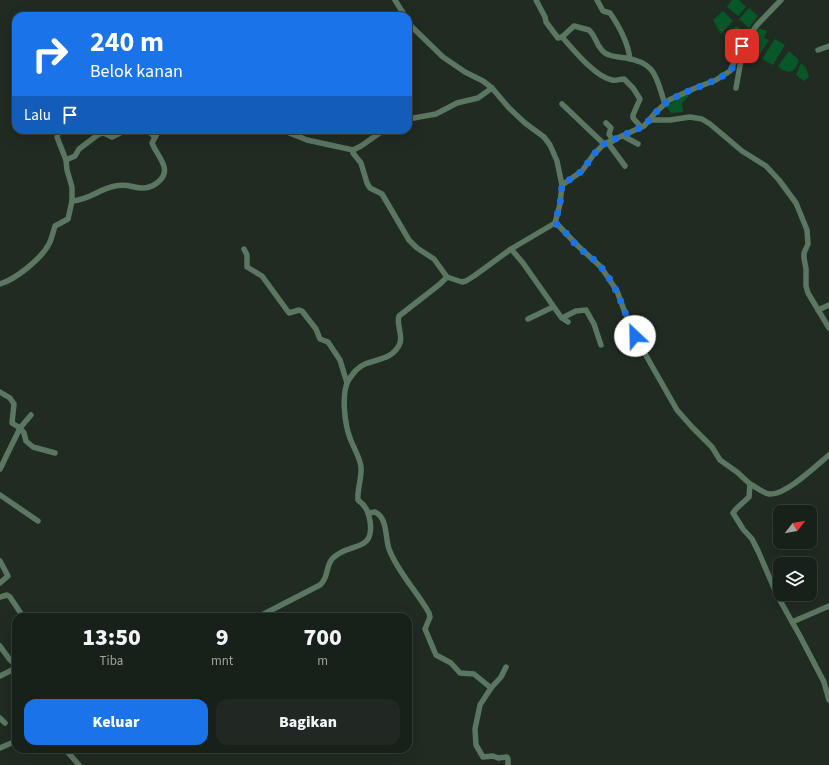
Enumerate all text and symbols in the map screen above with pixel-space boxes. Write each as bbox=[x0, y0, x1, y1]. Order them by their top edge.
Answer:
text: 240 m bbox=[90, 22, 164, 62]
icon: right bbox=[24, 28, 76, 80]
pin bbox=[725, 29, 759, 63]
icon: arrive bbox=[731, 35, 753, 57]
text: Belok kanan bbox=[90, 59, 183, 84]
icon: arrive bbox=[59, 104, 81, 126]
text: Lalu bbox=[24, 105, 51, 126]
position arrow bbox=[614, 315, 656, 357]
north arrow bbox=[773, 505, 817, 549]
map controls bbox=[773, 505, 817, 601]
button: layers bbox=[773, 557, 817, 601]
text: 13:50 bbox=[82, 620, 141, 655]
text: 9 bbox=[216, 620, 229, 655]
text: 700 bbox=[303, 620, 342, 655]
text: Tiba bbox=[100, 652, 123, 670]
text: mnt bbox=[211, 652, 233, 670]
text: m bbox=[317, 652, 328, 670]
button: Keluar bbox=[24, 699, 208, 745]
button: Bagikan bbox=[216, 699, 400, 745]

